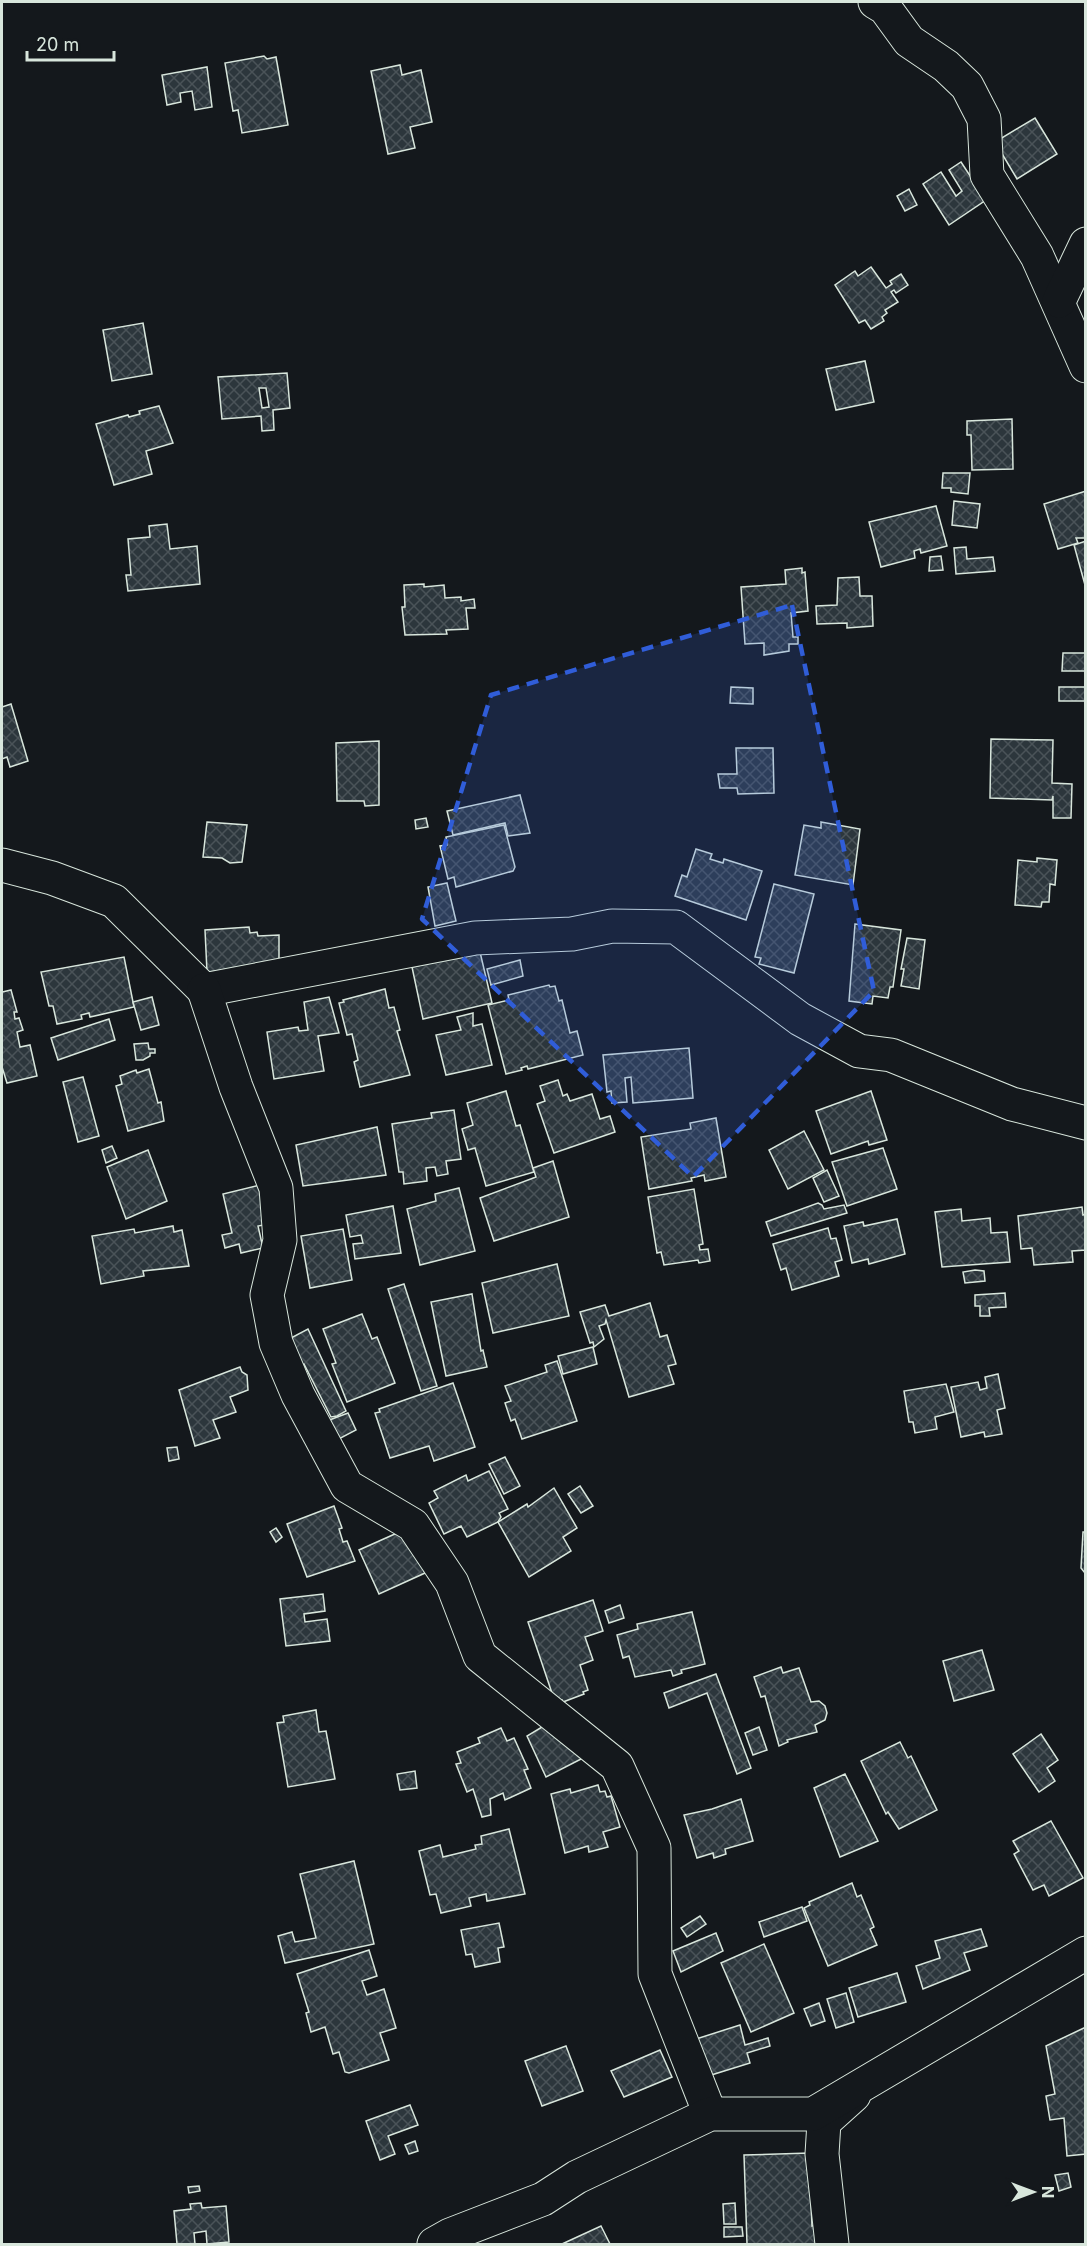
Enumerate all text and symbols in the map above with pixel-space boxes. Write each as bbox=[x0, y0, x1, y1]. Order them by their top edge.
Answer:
scale bar bbox=[27, 24, 114, 62]
text: 20 m bbox=[36, 34, 79, 55]
north arrow bbox=[1003, 2162, 1063, 2222]
text: N bbox=[1038, 2186, 1058, 2198]

